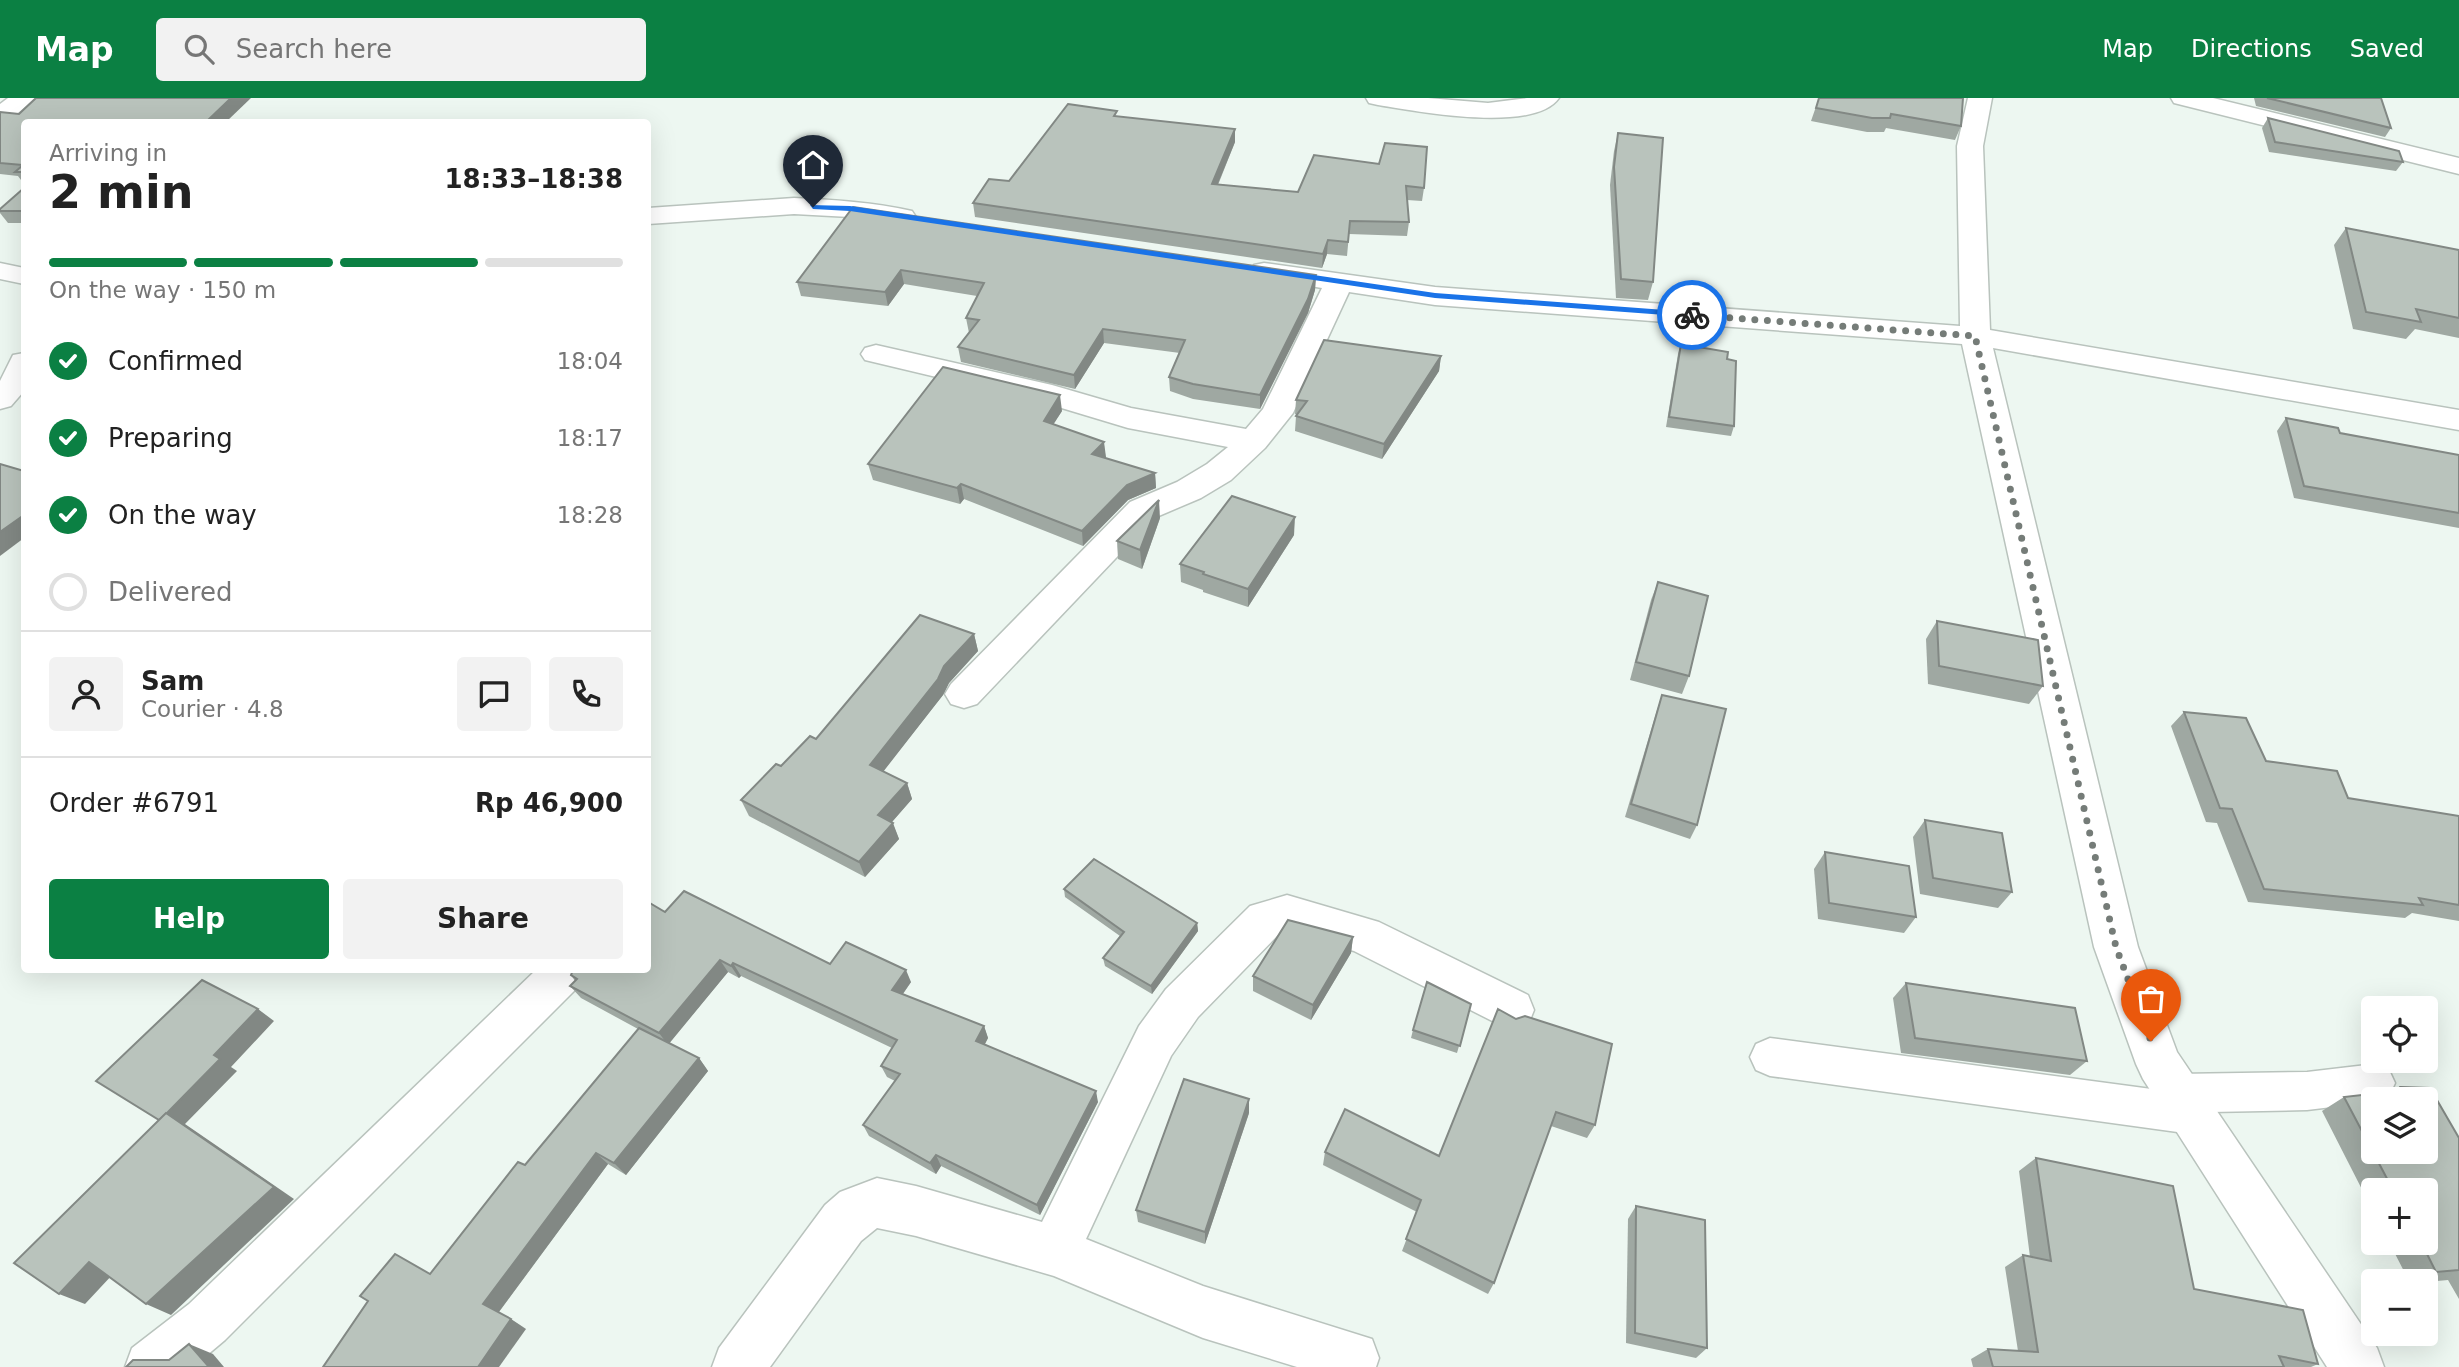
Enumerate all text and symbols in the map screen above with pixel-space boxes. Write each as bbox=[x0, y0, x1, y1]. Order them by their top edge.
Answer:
search box bbox=[156, 18, 646, 81]
text: Map bbox=[35, 30, 114, 69]
icon: search bbox=[180, 30, 218, 68]
text: Search here bbox=[236, 34, 392, 64]
text: Map bbox=[2102, 35, 2153, 63]
text: Directions bbox=[2191, 35, 2312, 63]
text: Saved bbox=[2350, 35, 2424, 63]
pin bbox=[783, 135, 843, 207]
text: Arriving in bbox=[49, 140, 167, 166]
icon: home bbox=[794, 146, 832, 184]
text: 18:33–18:38 bbox=[444, 164, 623, 194]
text: 2 min bbox=[49, 165, 193, 219]
text: On the way · 150 m bbox=[49, 277, 276, 303]
courier bbox=[1657, 280, 1727, 350]
icon: bike bbox=[1673, 296, 1711, 334]
icon: check bbox=[49, 342, 87, 380]
text: Confirmed bbox=[108, 346, 243, 376]
text: 18:04 bbox=[557, 348, 623, 374]
icon: check bbox=[49, 419, 87, 457]
text: Preparing bbox=[108, 423, 233, 453]
text: 18:17 bbox=[557, 425, 623, 451]
icon: check bbox=[49, 496, 87, 534]
text: On the way bbox=[108, 500, 257, 530]
text: 18:28 bbox=[557, 502, 623, 528]
text: Delivered bbox=[108, 577, 232, 607]
button: person bbox=[49, 657, 123, 731]
button: chat bbox=[457, 657, 531, 731]
button: phone bbox=[549, 657, 623, 731]
text: Sam bbox=[141, 666, 204, 696]
text: Courier · 4.8 bbox=[141, 696, 284, 722]
text: Order #6791 bbox=[49, 788, 219, 818]
text: Rp 46,900 bbox=[475, 788, 623, 818]
button: Help bbox=[49, 879, 329, 959]
button: Share bbox=[343, 879, 623, 959]
pin bbox=[2121, 969, 2181, 1041]
icon: bag bbox=[2132, 980, 2170, 1018]
map controls bbox=[2361, 996, 2438, 1346]
button: locate bbox=[2361, 996, 2438, 1073]
button: layers bbox=[2361, 1087, 2438, 1164]
button: + bbox=[2361, 1178, 2438, 1255]
button: − bbox=[2361, 1269, 2438, 1346]

